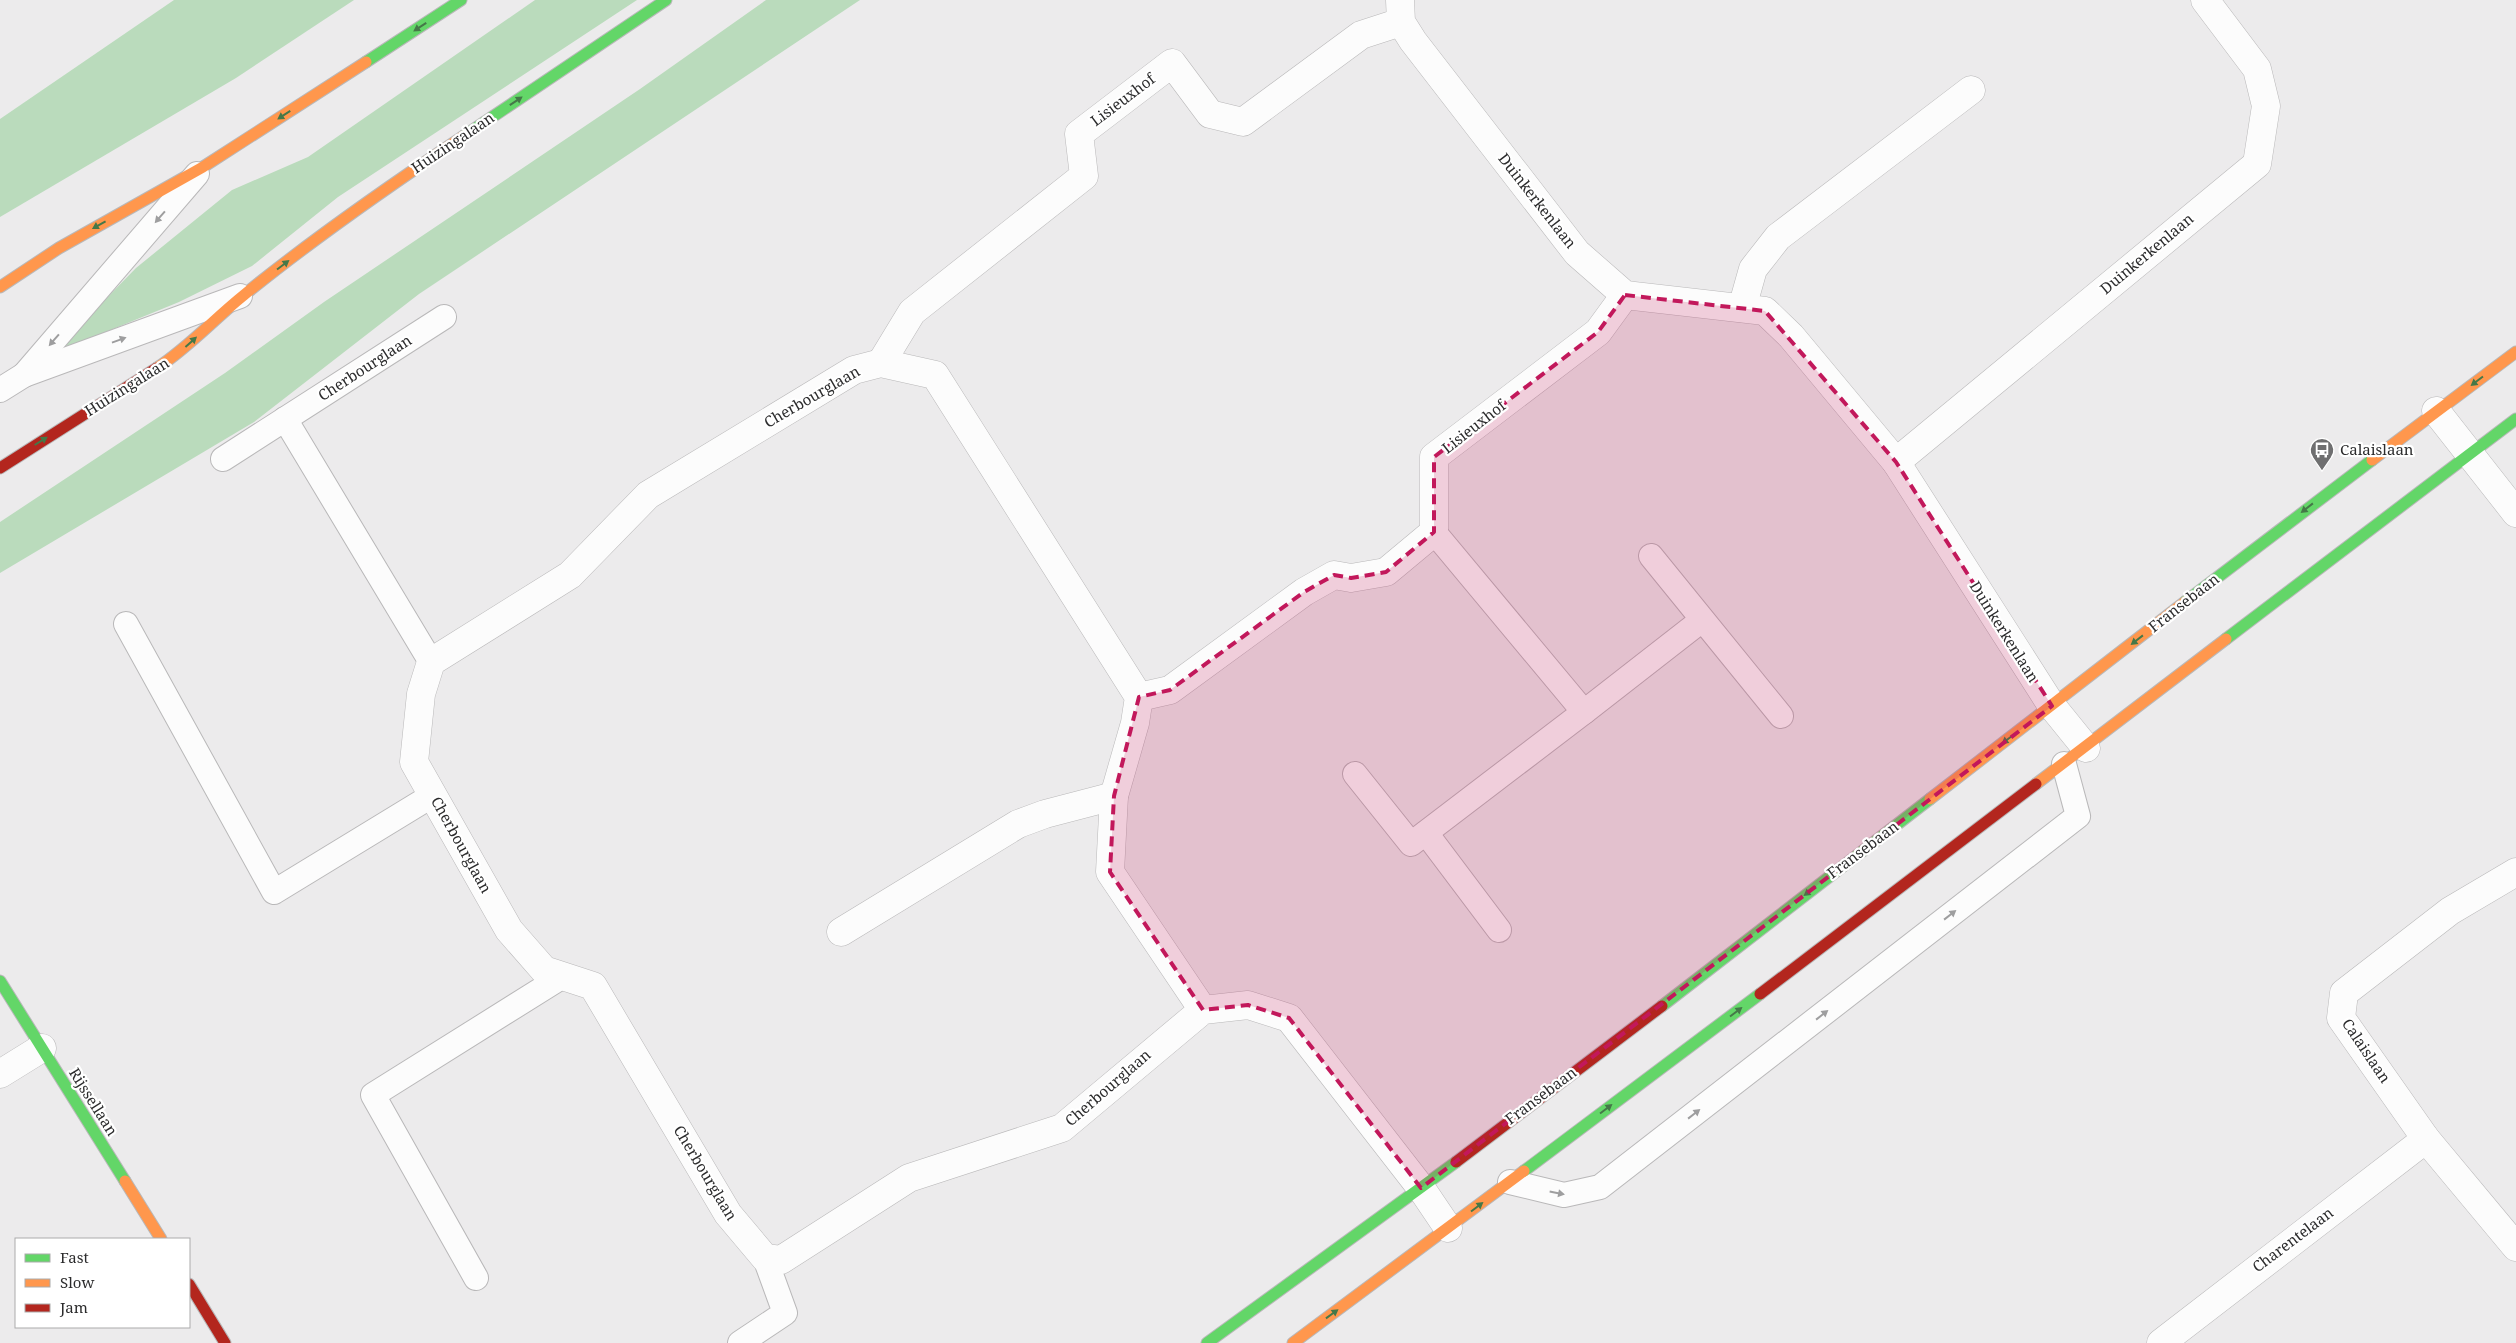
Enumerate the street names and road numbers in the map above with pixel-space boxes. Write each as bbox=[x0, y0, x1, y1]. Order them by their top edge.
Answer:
street label: Lisieuxhof bbox=[1086, 68, 1160, 130]
street label: Huizingalaan bbox=[407, 107, 498, 177]
street label: Duinkerkenlaan bbox=[1494, 149, 1582, 252]
street label: Duinkerkenlaan bbox=[2096, 208, 2197, 298]
street label: Cherbourglaan bbox=[314, 329, 415, 405]
street label: Huizingalaan bbox=[80, 352, 173, 420]
street label: Cherbourglaan bbox=[760, 360, 863, 432]
street label: Lisieuxhof bbox=[1437, 394, 1510, 457]
street label: Fransebaan bbox=[2144, 568, 2223, 636]
street label: Duinkerkenlaan bbox=[1966, 577, 2044, 686]
street label: Cherbourglaan bbox=[427, 793, 497, 897]
street label: Fransebaan bbox=[1823, 816, 1902, 883]
street label: Calaislaan bbox=[2338, 1014, 2396, 1087]
street label: Cherbourglaan bbox=[1060, 1044, 1155, 1130]
street label: Fransebaan bbox=[1501, 1062, 1580, 1129]
street label: Rijssellaan bbox=[65, 1064, 123, 1140]
street label: Cherbourglaan bbox=[670, 1121, 742, 1224]
street label: Charentelaan bbox=[2248, 1202, 2337, 1276]

